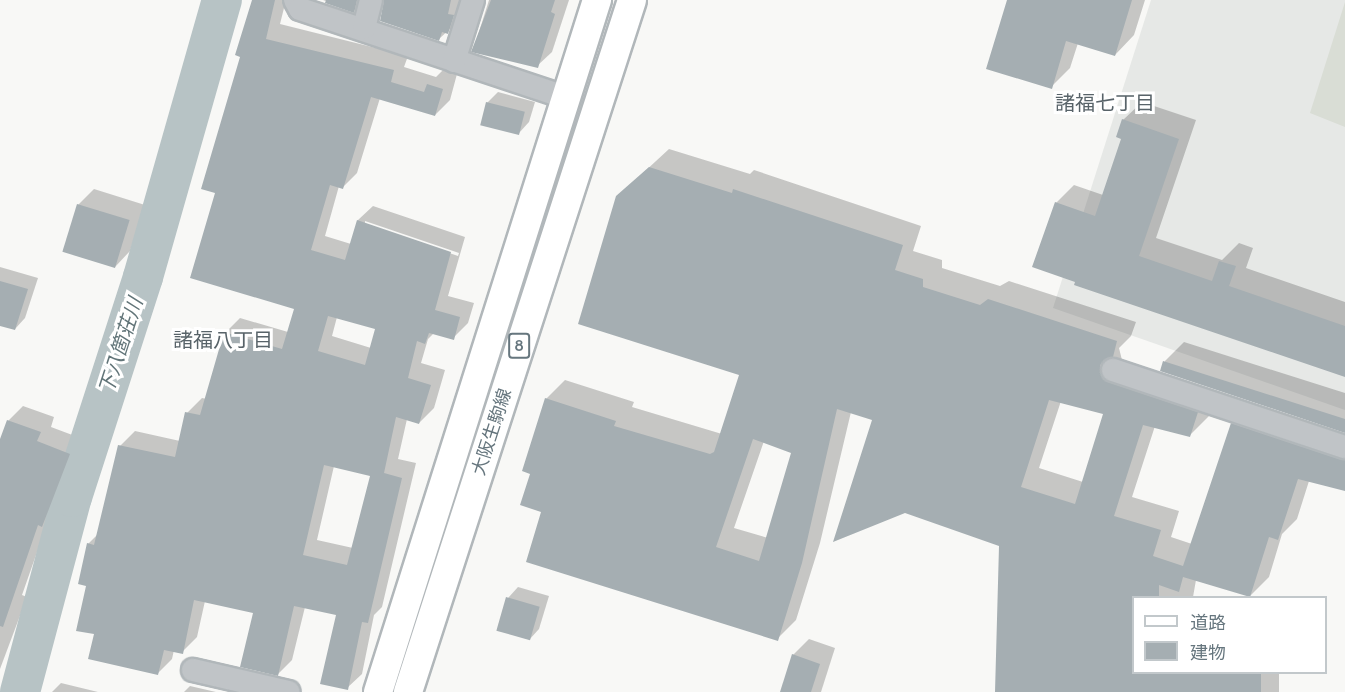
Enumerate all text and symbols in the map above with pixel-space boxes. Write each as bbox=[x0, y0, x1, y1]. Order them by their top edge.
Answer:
district label: 諸福七丁目 bbox=[1055, 91, 1155, 115]
water label: 下八箇荘川 bbox=[94, 295, 148, 397]
district label: 諸福八丁目 bbox=[173, 328, 273, 352]
road number: 8 bbox=[507, 333, 531, 359]
street label: 大阪生駒線 bbox=[468, 386, 516, 478]
legend bbox=[1132, 596, 1327, 674]
text: 道路 bbox=[1190, 612, 1226, 634]
text: 建物 bbox=[1190, 642, 1226, 664]

